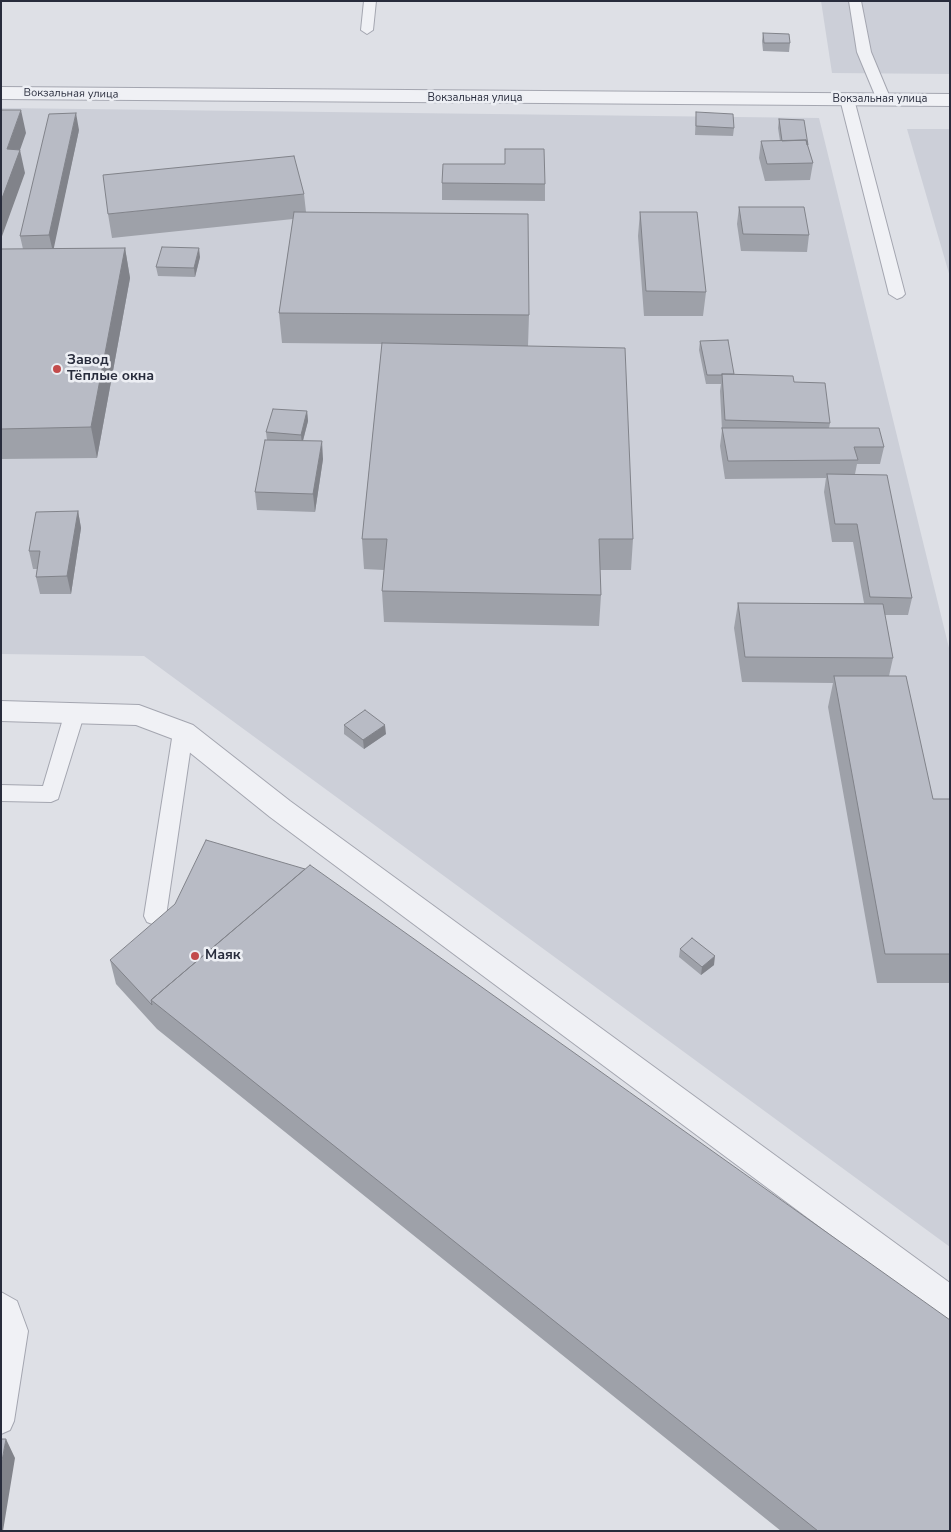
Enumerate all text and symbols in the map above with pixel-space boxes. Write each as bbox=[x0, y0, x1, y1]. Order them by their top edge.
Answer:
street label: Вокзальная улица bbox=[23, 87, 119, 101]
street label: Вокзальная улица bbox=[428, 91, 522, 105]
street label: Вокзальная улица bbox=[833, 92, 927, 106]
place label: Завод Тёплые окна bbox=[67, 353, 154, 386]
marker: Завод Тёплые окна bbox=[51, 363, 63, 375]
place label: Маяк bbox=[205, 948, 241, 964]
marker: Маяк bbox=[189, 950, 201, 962]

